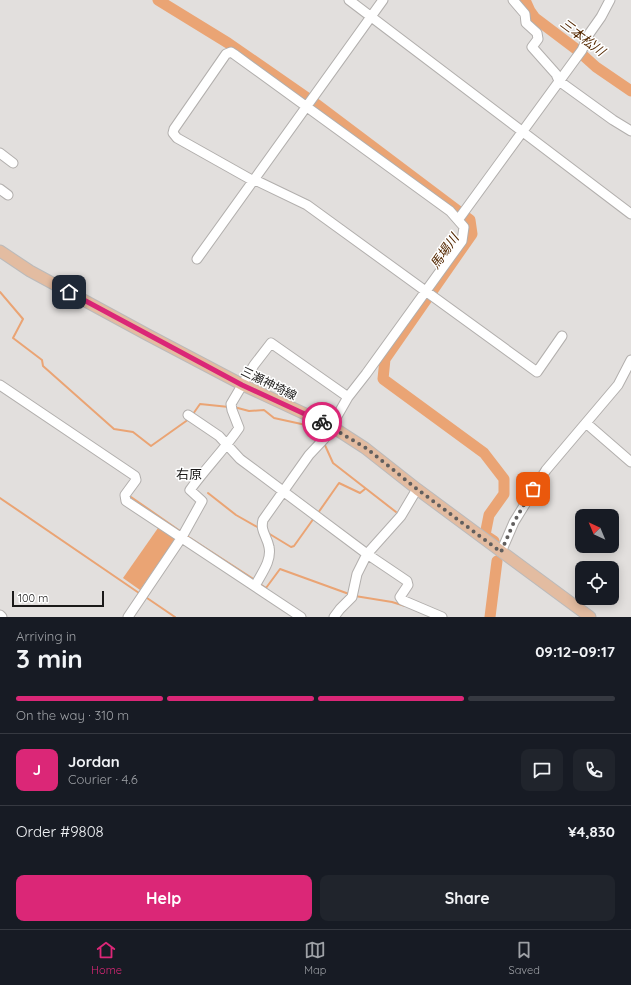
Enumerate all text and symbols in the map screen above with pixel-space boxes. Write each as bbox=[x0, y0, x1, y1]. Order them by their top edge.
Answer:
water label: 三本松川 bbox=[557, 15, 610, 60]
water label: 馬場川 bbox=[426, 229, 463, 272]
pin bbox=[52, 275, 86, 309]
icon: home bbox=[58, 281, 80, 303]
street label: 三瀬神埼線 bbox=[239, 363, 299, 403]
courier bbox=[302, 402, 342, 442]
icon: bike bbox=[311, 411, 333, 433]
district label: 右原 bbox=[176, 466, 202, 482]
pin bbox=[516, 472, 550, 506]
icon: bag bbox=[522, 478, 544, 500]
north arrow bbox=[575, 509, 619, 553]
map controls bbox=[575, 509, 619, 605]
button: locate bbox=[575, 561, 619, 605]
scale bar bbox=[12, 589, 104, 608]
text: 100 m bbox=[18, 591, 48, 605]
text: Arriving in bbox=[16, 628, 76, 644]
text: 3 min bbox=[16, 642, 83, 675]
text: 09:12–09:17 bbox=[535, 642, 615, 661]
text: On the way · 310 m bbox=[16, 707, 129, 723]
button: chat bbox=[521, 749, 563, 791]
button: phone bbox=[573, 749, 615, 791]
text: Jordan bbox=[68, 752, 120, 771]
text: J bbox=[33, 760, 41, 779]
text: Courier · 4.6 bbox=[68, 771, 138, 787]
text: Order #9808 bbox=[16, 822, 104, 841]
text: ¥4,830 bbox=[568, 822, 615, 841]
button: Help bbox=[16, 875, 312, 921]
button: Share bbox=[320, 875, 615, 921]
tab: Home bbox=[91, 939, 122, 977]
tab: Map bbox=[304, 939, 326, 977]
tab: Saved bbox=[509, 939, 540, 977]

